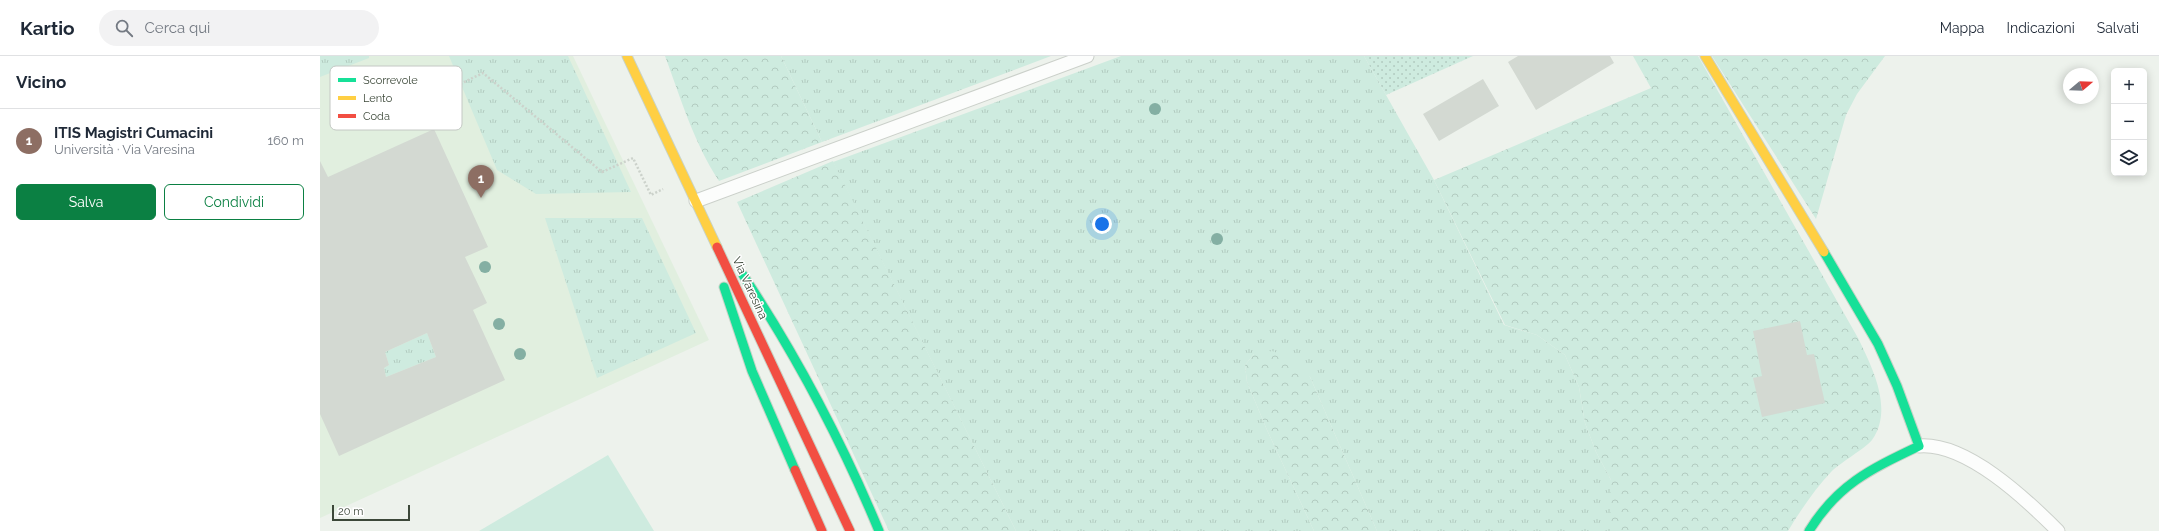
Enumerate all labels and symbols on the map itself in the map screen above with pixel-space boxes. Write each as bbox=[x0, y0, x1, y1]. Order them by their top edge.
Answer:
legend bbox=[330, 66, 462, 130]
north arrow bbox=[2063, 68, 2099, 104]
text: Scorrevole bbox=[363, 74, 418, 87]
text: Lento bbox=[363, 92, 393, 105]
text: Coda bbox=[363, 110, 390, 123]
pin: 1 bbox=[468, 165, 494, 198]
your location bbox=[1092, 214, 1112, 234]
street label: Via Varesina bbox=[729, 255, 771, 321]
scale bar bbox=[332, 503, 410, 522]

